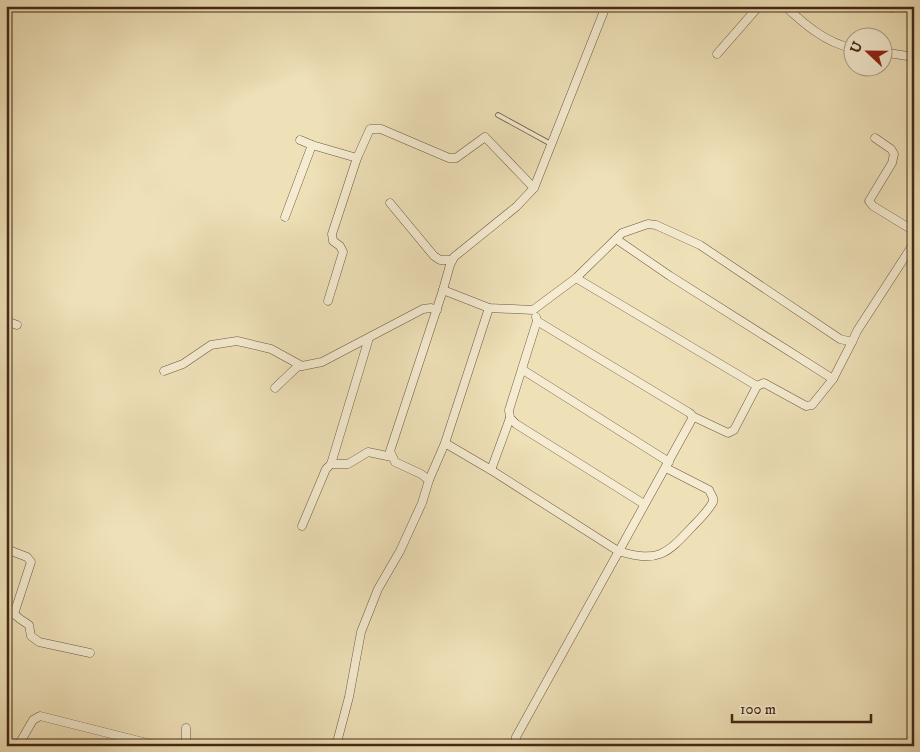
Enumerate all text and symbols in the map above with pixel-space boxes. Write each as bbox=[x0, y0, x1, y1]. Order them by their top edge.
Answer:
north arrow bbox=[842, 28, 892, 78]
text: U bbox=[846, 39, 867, 56]
scale bar bbox=[732, 692, 871, 724]
text: 100 m bbox=[740, 700, 776, 719]

